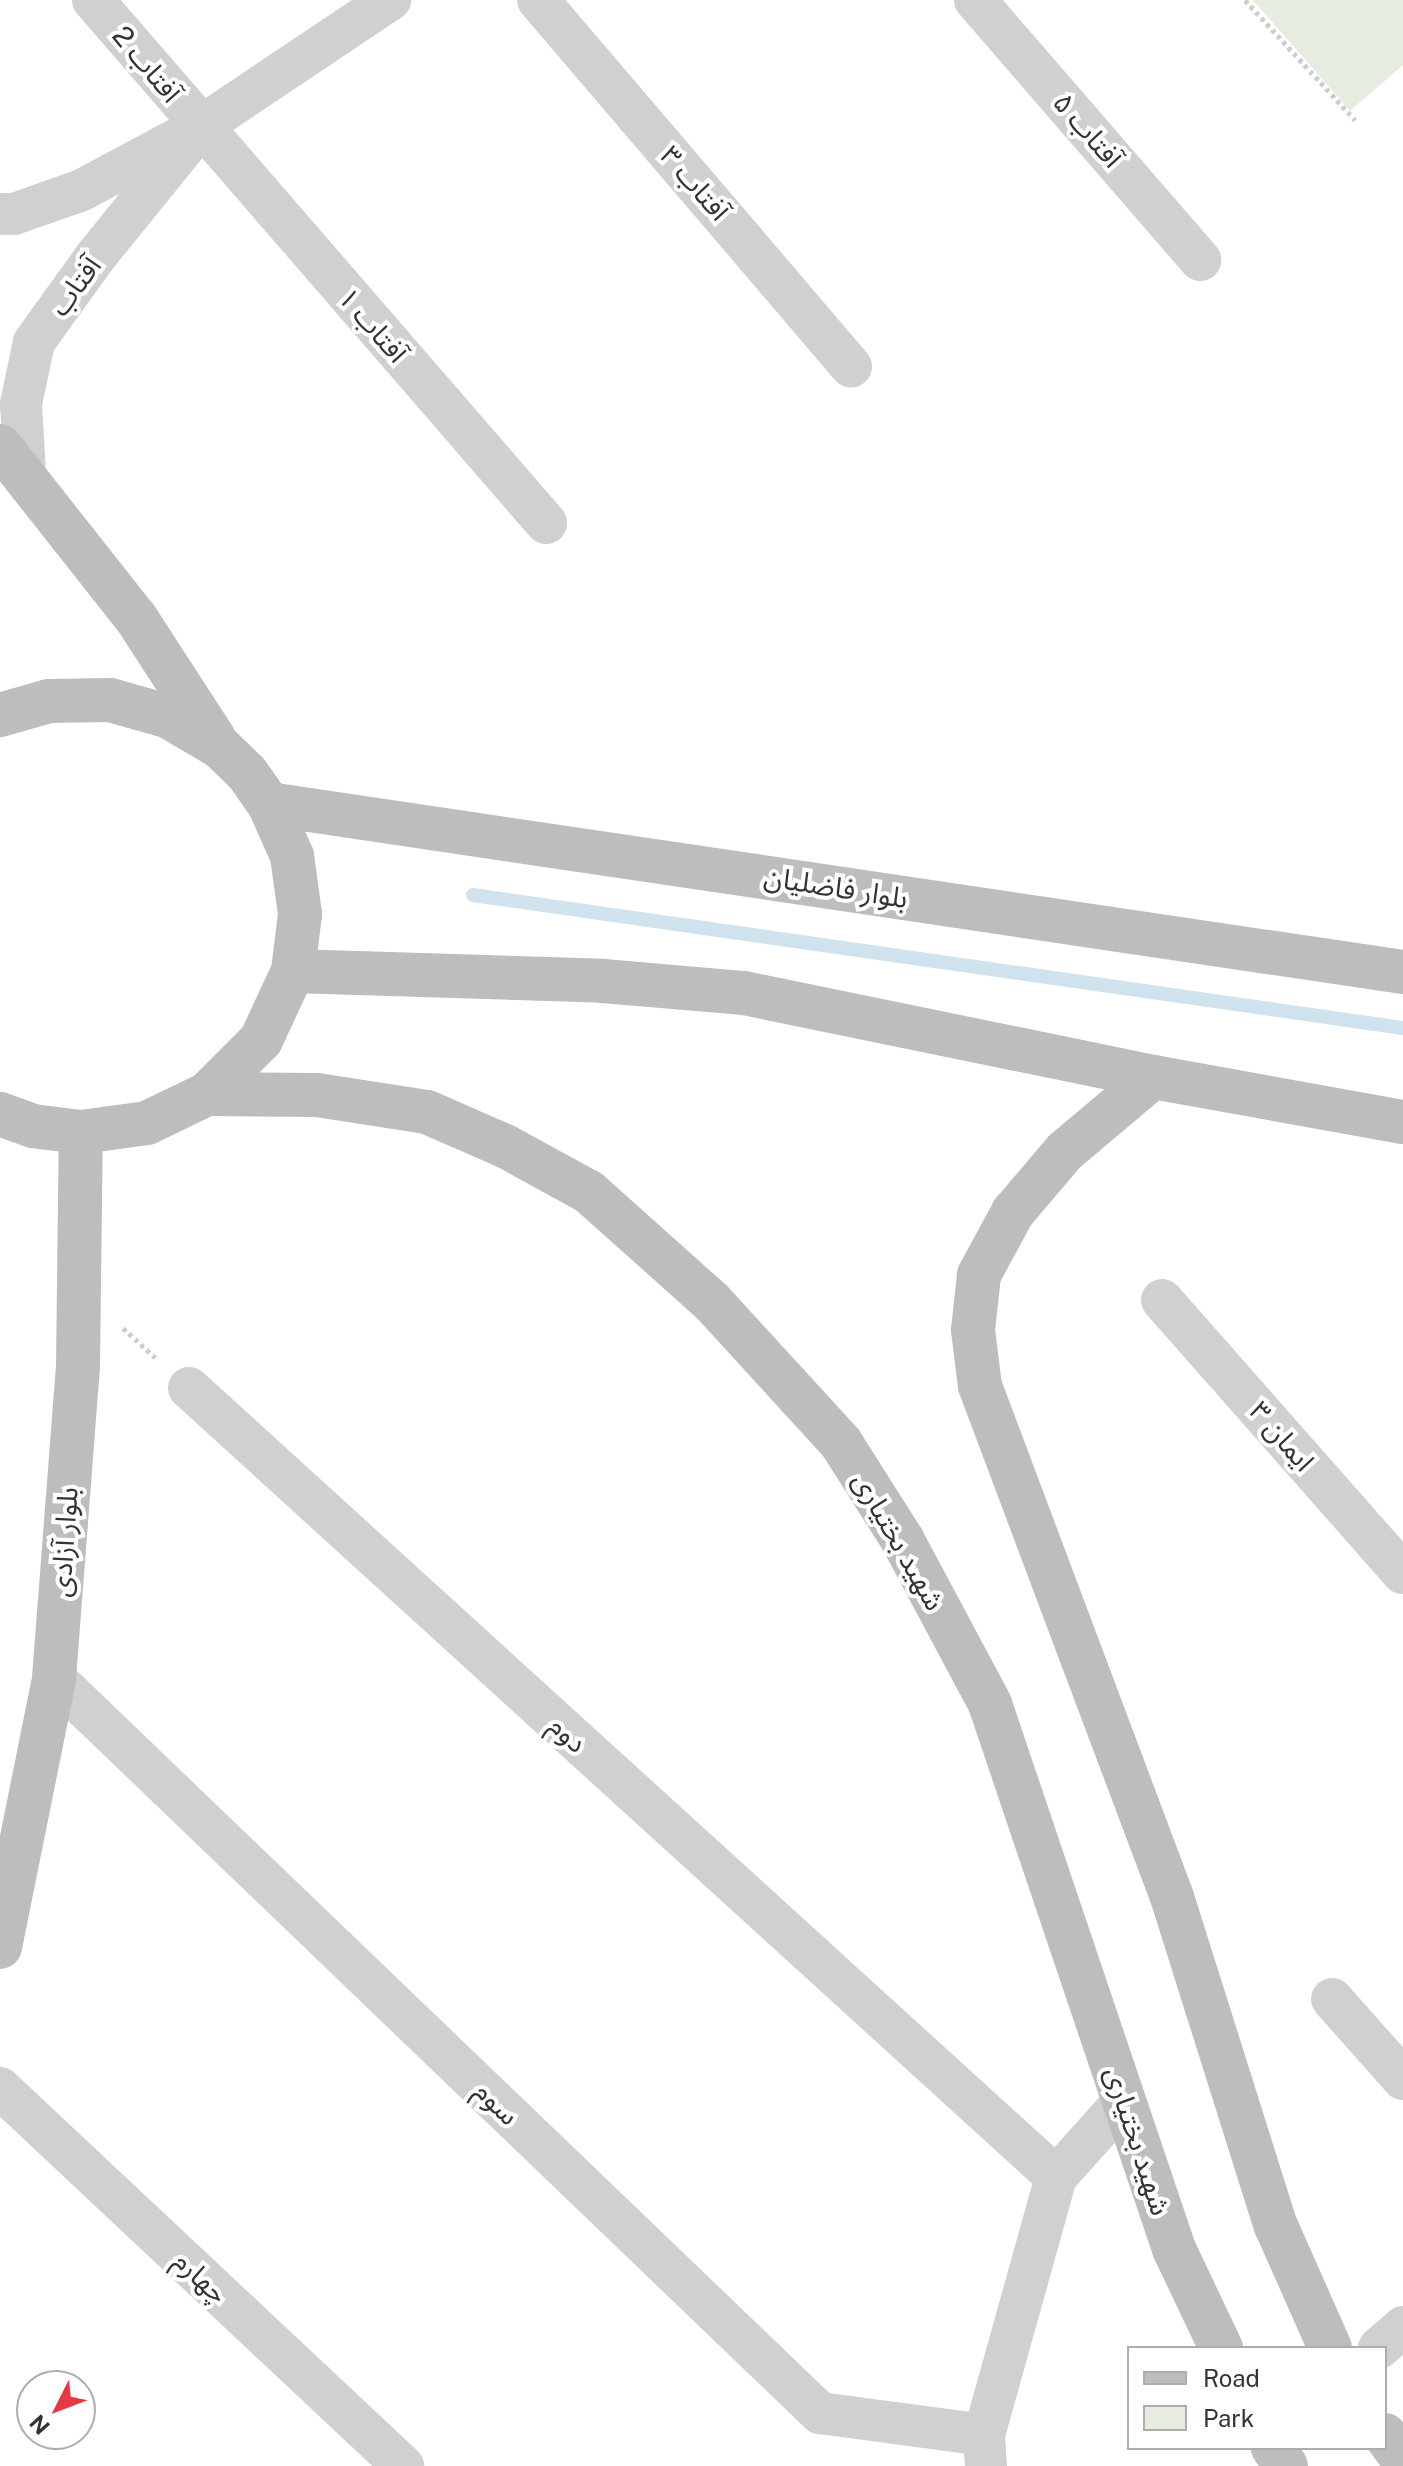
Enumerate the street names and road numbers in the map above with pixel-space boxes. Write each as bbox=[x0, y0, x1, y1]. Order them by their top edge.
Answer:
street label: آفتاب 2 bbox=[106, 19, 188, 109]
street label: آفتاب ۵ bbox=[1046, 86, 1130, 174]
street label: آفتاب ۳ bbox=[653, 139, 737, 227]
street label: آفتاب bbox=[42, 250, 108, 322]
street label: آفتاب ۱ bbox=[331, 281, 415, 369]
street label: بلوار فاضلیان bbox=[762, 859, 910, 915]
street label: ایمان ۳ bbox=[1243, 1394, 1321, 1478]
street label: شهید بختیاری bbox=[846, 1466, 952, 1616]
street label: بلوار آزادی bbox=[43, 1486, 85, 1598]
street label: دوم bbox=[542, 1708, 594, 1760]
street label: شهید بختیاری bbox=[1098, 2062, 1178, 2220]
street label: سوم bbox=[468, 2074, 526, 2132]
street label: چهارم bbox=[167, 2244, 235, 2310]

